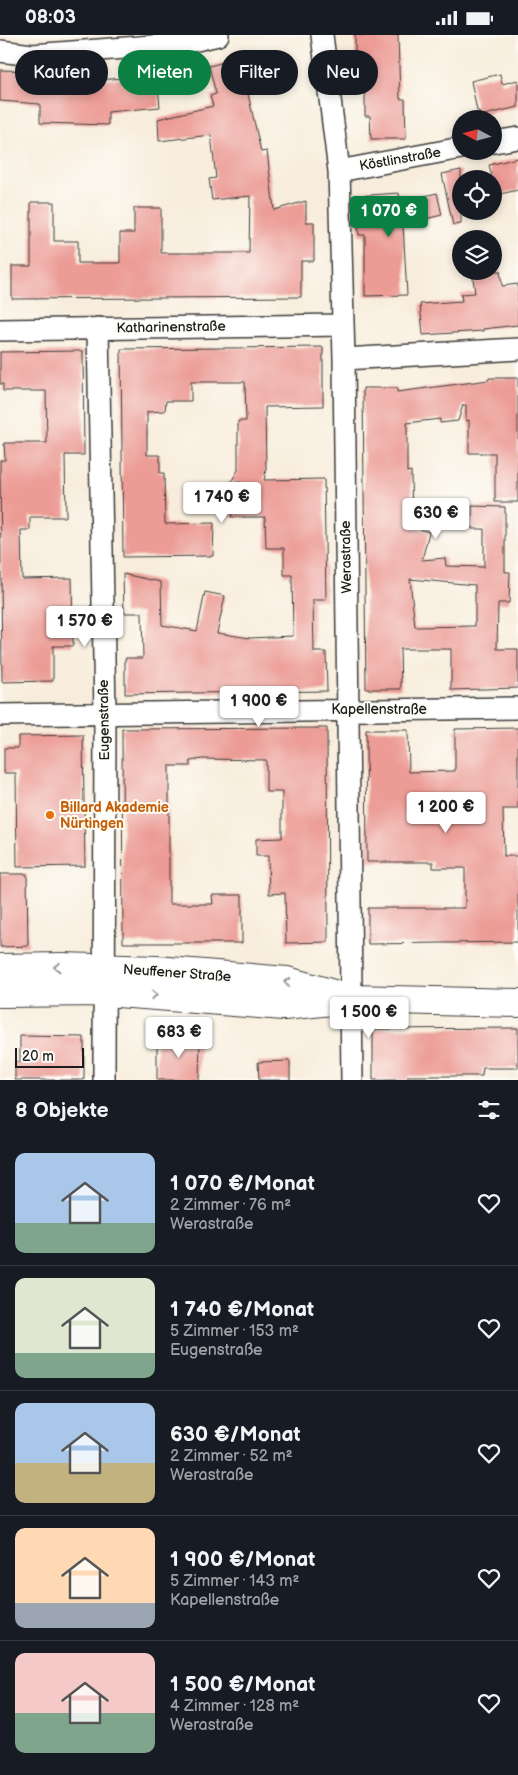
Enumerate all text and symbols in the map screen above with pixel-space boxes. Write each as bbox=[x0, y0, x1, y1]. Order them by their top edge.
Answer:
text: 08:03 bbox=[25, 6, 76, 29]
chip: Kaufen bbox=[15, 50, 108, 95]
chip: Mieten bbox=[118, 50, 211, 95]
chip: Filter bbox=[221, 50, 298, 95]
chip: Neu bbox=[308, 50, 378, 95]
north arrow bbox=[452, 110, 502, 160]
map controls bbox=[452, 110, 502, 280]
street label: Köstlinstraße bbox=[358, 143, 442, 175]
button: locate bbox=[452, 170, 502, 220]
pin: 1 070 € bbox=[343, 195, 435, 238]
text: 1 070 € bbox=[361, 202, 417, 221]
button: layers bbox=[452, 230, 502, 280]
street label: Katharinenstraße bbox=[116, 318, 226, 336]
pin: 1 740 € bbox=[176, 481, 268, 524]
text: 1 740 € bbox=[194, 488, 250, 507]
pin: 630 € bbox=[401, 497, 471, 540]
text: 630 € bbox=[413, 504, 459, 523]
street label: Werastraße bbox=[337, 520, 355, 594]
pin: 1 570 € bbox=[39, 605, 131, 648]
text: 1 570 € bbox=[57, 612, 113, 631]
street label: Eugenstraße bbox=[95, 679, 113, 761]
pin: 1 900 € bbox=[213, 685, 305, 728]
text: 1 900 € bbox=[231, 692, 287, 711]
street label: Kapellenstraße bbox=[331, 701, 427, 718]
pin: 1 200 € bbox=[400, 791, 492, 834]
text: 1 200 € bbox=[418, 798, 474, 817]
place label: Billard Akademie Nürtingen bbox=[60, 799, 169, 832]
marker: Billard Akademie Nürtingen bbox=[44, 809, 56, 821]
street label: Neuffener Straße bbox=[122, 961, 232, 985]
one-way arrow bbox=[53, 962, 60, 972]
one-way arrow bbox=[282, 977, 291, 987]
one-way arrow bbox=[150, 990, 158, 1001]
pin: 1 500 € bbox=[323, 997, 415, 1039]
text: 1 500 € bbox=[341, 1003, 397, 1022]
pin: 683 € bbox=[144, 1017, 214, 1059]
text: 683 € bbox=[156, 1023, 202, 1042]
scale bar bbox=[15, 1045, 84, 1068]
text: 20 m bbox=[22, 1048, 54, 1065]
icon: filters bbox=[475, 1096, 503, 1124]
text: 8 Objekte bbox=[15, 1098, 109, 1123]
text: 1 070 €/Monat bbox=[170, 1171, 315, 1196]
icon: home bbox=[55, 1173, 115, 1233]
icon: heart bbox=[475, 1189, 503, 1217]
text: 2 Zimmer · 76 m² bbox=[170, 1196, 291, 1215]
text: Werastraße bbox=[170, 1215, 253, 1234]
text: 1 740 €/Monat bbox=[170, 1297, 314, 1322]
icon: home bbox=[55, 1298, 115, 1358]
icon: heart bbox=[475, 1314, 503, 1342]
text: 5 Zimmer · 153 m² bbox=[170, 1322, 299, 1341]
text: Eugenstraße bbox=[170, 1341, 263, 1360]
text: 630 €/Monat bbox=[170, 1422, 300, 1447]
icon: home bbox=[55, 1423, 115, 1483]
icon: heart bbox=[475, 1439, 503, 1467]
text: 2 Zimmer · 52 m² bbox=[170, 1447, 293, 1466]
text: Werastraße bbox=[170, 1466, 253, 1485]
text: 1 900 €/Monat bbox=[170, 1547, 315, 1572]
icon: home bbox=[55, 1548, 115, 1608]
icon: heart bbox=[475, 1564, 503, 1592]
text: 5 Zimmer · 143 m² bbox=[170, 1572, 299, 1591]
text: Kapellenstraße bbox=[170, 1591, 279, 1610]
text: 1 500 €/Monat bbox=[170, 1672, 315, 1697]
icon: home bbox=[55, 1673, 115, 1733]
icon: heart bbox=[475, 1689, 503, 1717]
text: 4 Zimmer · 128 m² bbox=[170, 1697, 299, 1716]
text: Werastraße bbox=[170, 1716, 253, 1735]

